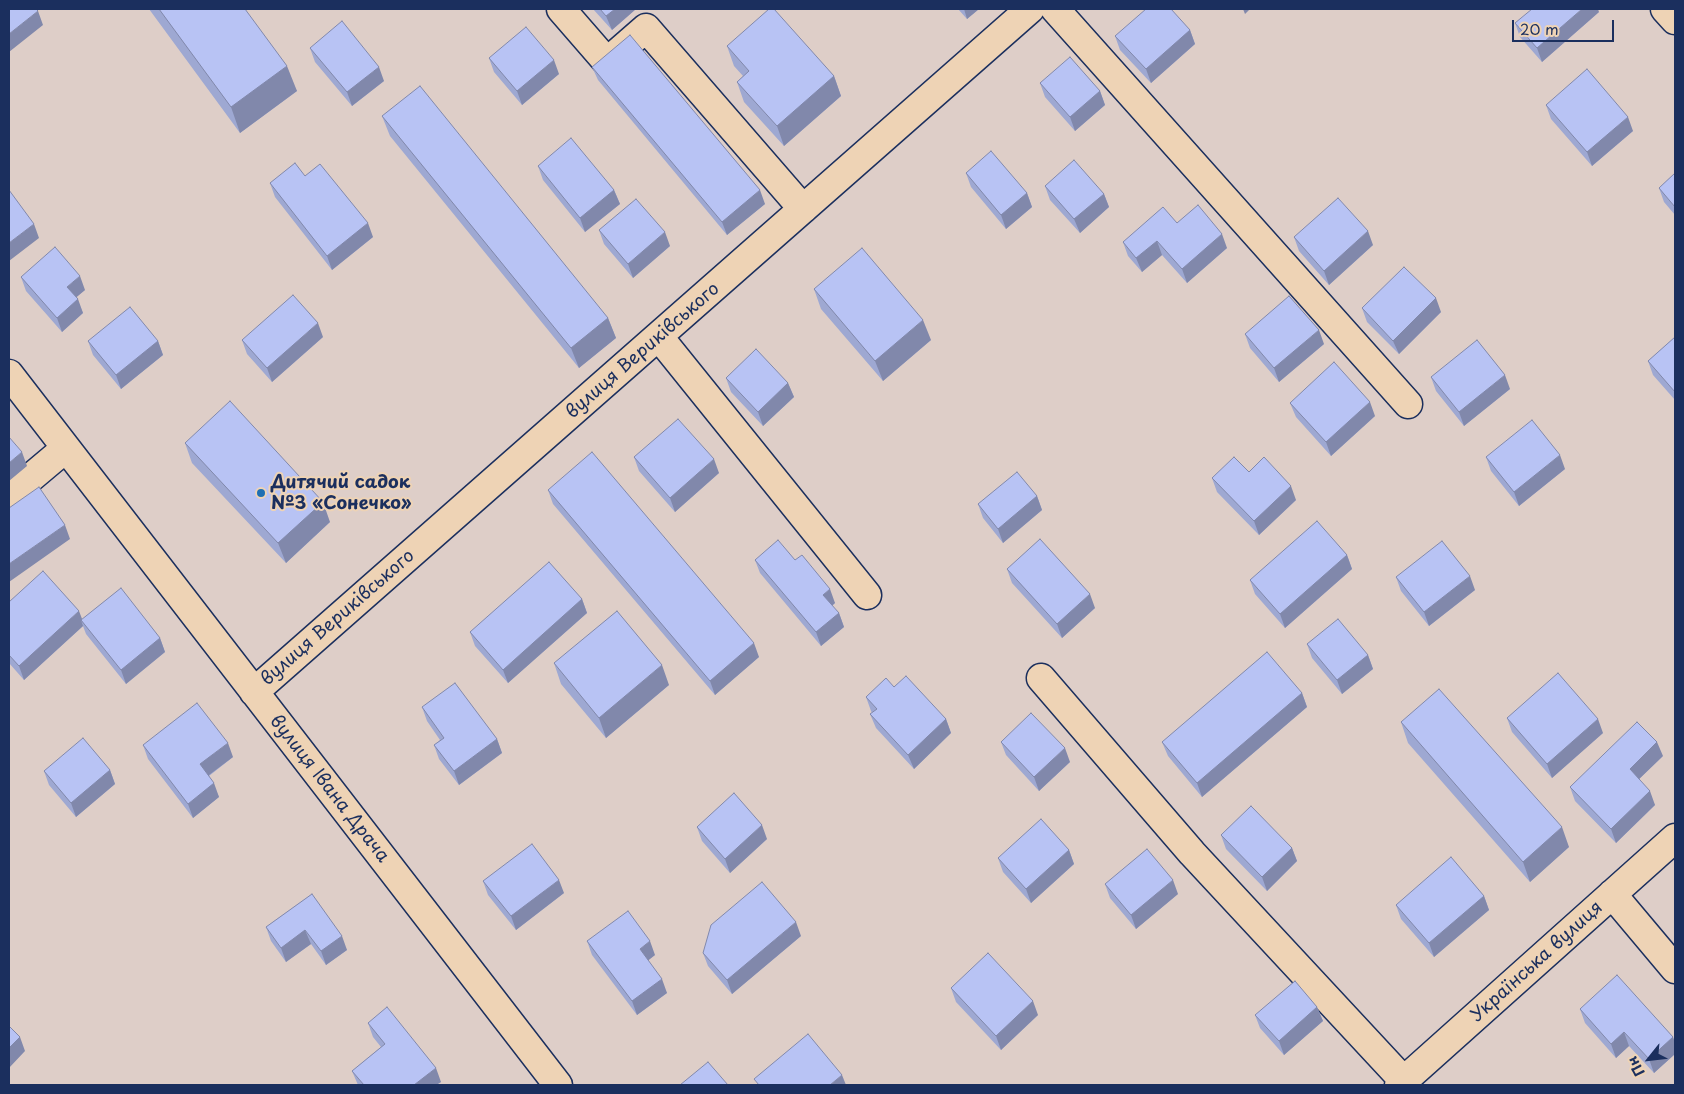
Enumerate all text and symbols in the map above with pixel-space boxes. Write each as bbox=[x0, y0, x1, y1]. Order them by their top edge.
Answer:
scale bar bbox=[1514, 10, 1616, 42]
text: 20 m bbox=[1520, 17, 1559, 40]
street label: вулиця Вериківського bbox=[562, 278, 724, 424]
place label: Дитячий садок №3 «Сонечко» bbox=[271, 472, 411, 514]
marker: Дитячий садок №3 «Сонечко» bbox=[255, 487, 267, 499]
street label: вулиця Вериківського bbox=[257, 545, 419, 691]
street label: вулиця Івана Драча bbox=[265, 711, 393, 867]
street label: Українська вулиця bbox=[1467, 897, 1607, 1027]
north arrow bbox=[1624, 1034, 1674, 1084]
text: Пн bbox=[1621, 1053, 1650, 1080]

